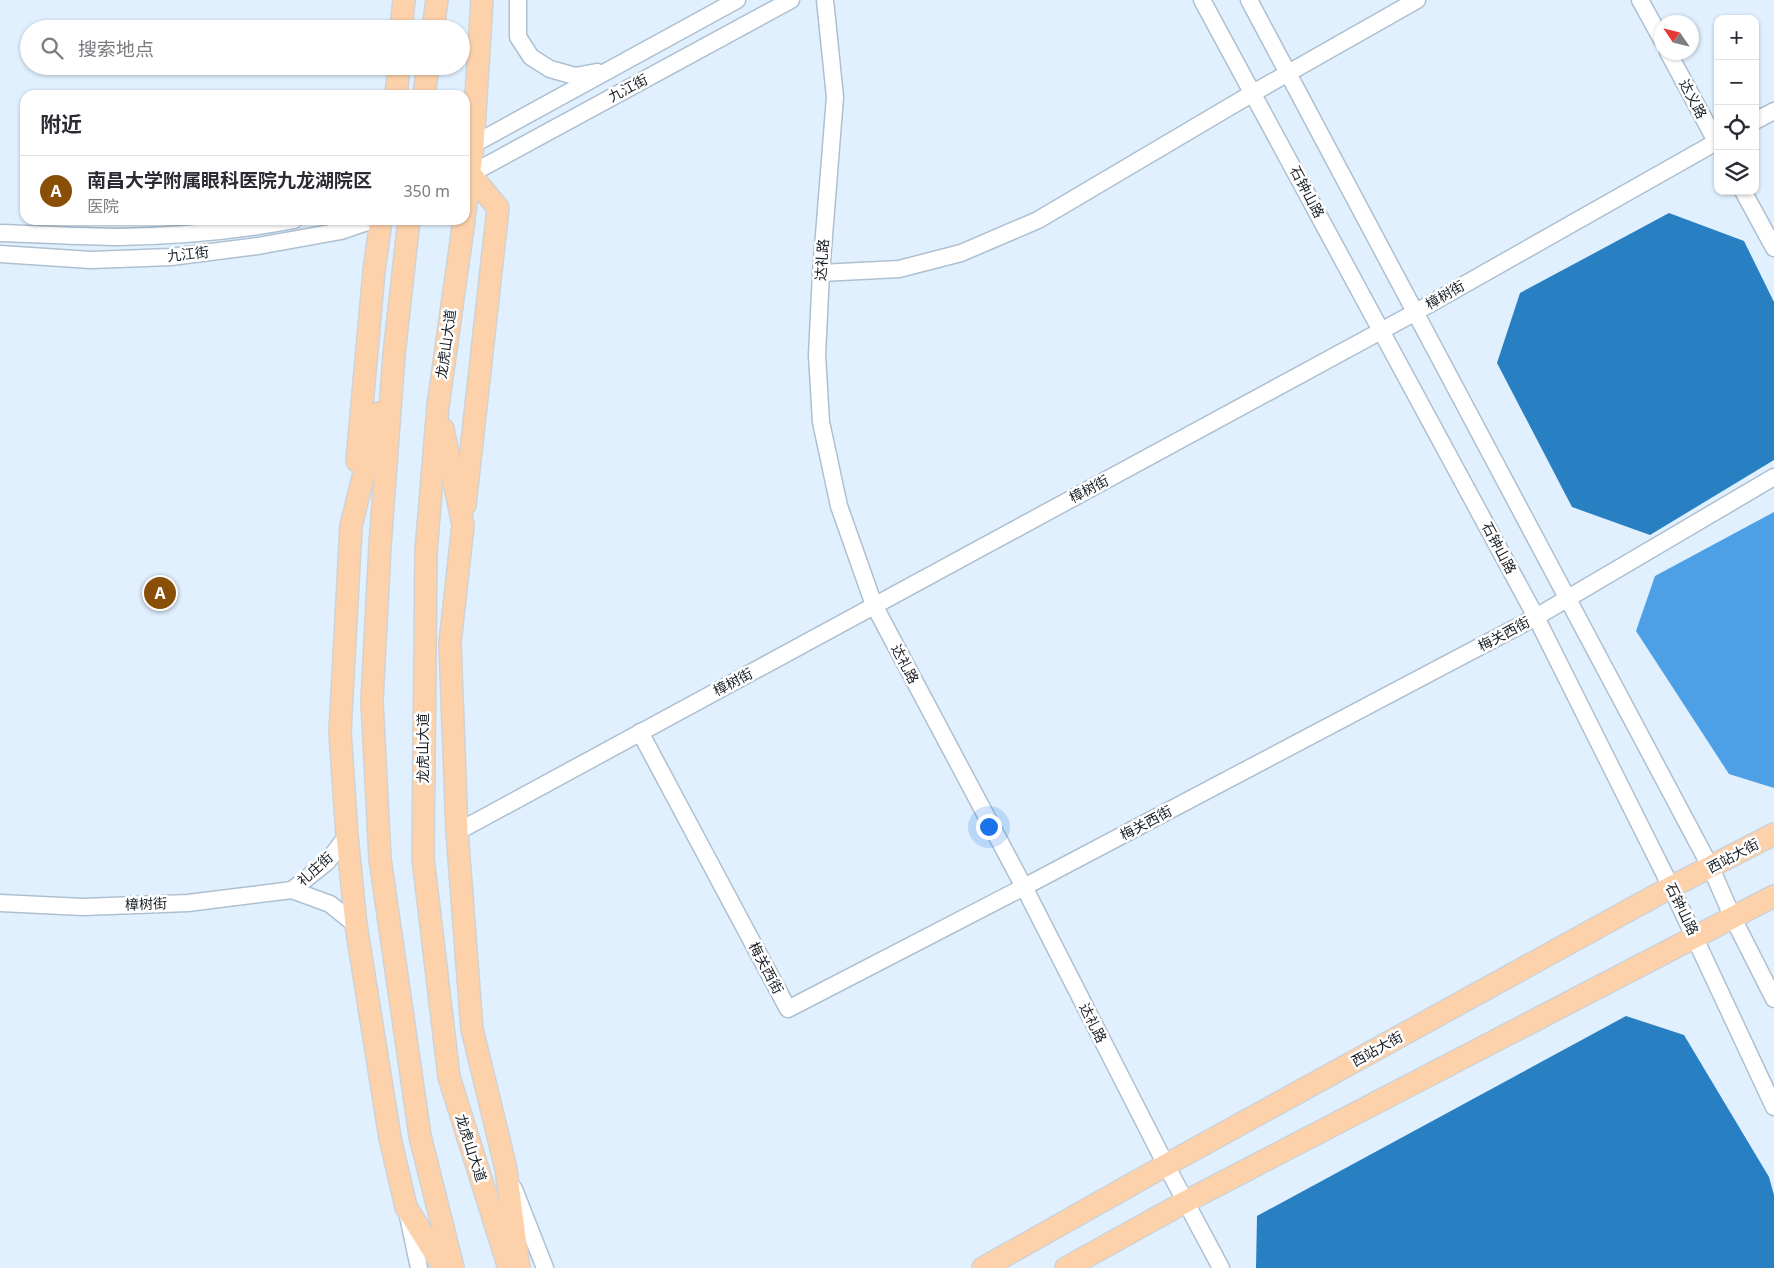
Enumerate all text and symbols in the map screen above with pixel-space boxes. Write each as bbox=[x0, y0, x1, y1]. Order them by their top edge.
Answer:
north arrow bbox=[1654, 15, 1699, 60]
map controls bbox=[1714, 15, 1759, 195]
button: + bbox=[1714, 15, 1759, 60]
search box bbox=[20, 20, 470, 75]
icon: search bbox=[38, 34, 66, 62]
text: 搜索地点 bbox=[78, 36, 154, 62]
button: − bbox=[1714, 60, 1759, 105]
street label: 九江街 bbox=[605, 69, 651, 106]
street label: 达义路 bbox=[1675, 76, 1712, 122]
button: locate bbox=[1714, 105, 1759, 150]
text: 附近 bbox=[40, 110, 82, 138]
button: layers bbox=[1714, 150, 1759, 195]
street label: 石钟山路 bbox=[1286, 163, 1329, 221]
text: 南昌大学附属眼科医院九龙湖院区 bbox=[87, 167, 372, 193]
text: A bbox=[50, 180, 62, 202]
text: 350 m bbox=[403, 180, 450, 202]
text: 医院 bbox=[87, 195, 119, 217]
street label: 达礼路 bbox=[811, 238, 832, 282]
street label: 九江街 bbox=[166, 242, 210, 265]
street label: 樟树街 bbox=[1422, 276, 1468, 313]
street label: 龙虎山大道 bbox=[431, 308, 460, 380]
street label: 樟树街 bbox=[1066, 470, 1112, 507]
street label: 石钟山路 bbox=[1478, 519, 1521, 577]
pin: A bbox=[144, 574, 176, 612]
street label: 梅关西街 bbox=[1475, 612, 1533, 655]
street label: 达礼路 bbox=[887, 641, 924, 687]
street label: 樟树街 bbox=[710, 663, 756, 700]
street label: 龙虎山大道 bbox=[413, 713, 432, 783]
street label: 梅关西街 bbox=[1117, 801, 1175, 844]
your location bbox=[976, 814, 1002, 840]
street label: 西站大街 bbox=[1704, 834, 1762, 877]
street label: 礼庄街 bbox=[293, 848, 337, 890]
street label: 石钟山路 bbox=[1662, 879, 1703, 938]
street label: 樟树街 bbox=[125, 893, 167, 914]
street label: 梅关西街 bbox=[745, 939, 788, 997]
street label: 达礼路 bbox=[1075, 1000, 1111, 1046]
street label: 西站大街 bbox=[1348, 1027, 1406, 1070]
street label: 龙虎山大道 bbox=[452, 1112, 491, 1184]

